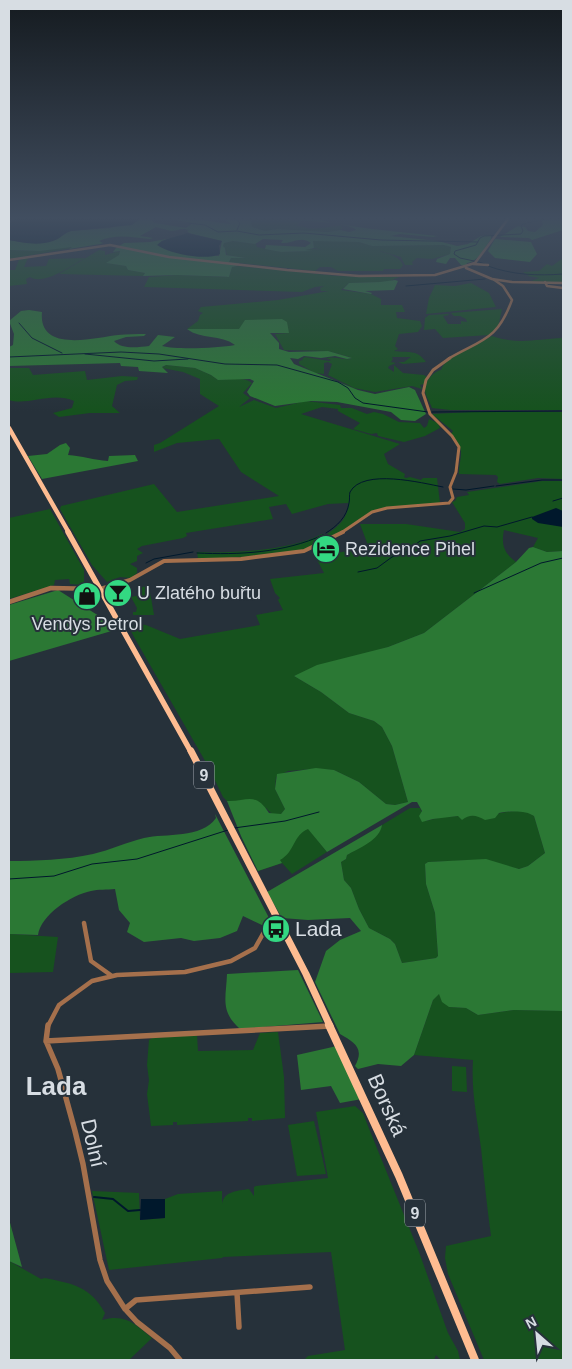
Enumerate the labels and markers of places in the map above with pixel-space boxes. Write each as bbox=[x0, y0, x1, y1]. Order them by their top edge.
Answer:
hotel icon: Rezidence Pihel bbox=[311, 534, 341, 564]
place label: Rezidence Pihel bbox=[345, 539, 475, 559]
bar icon: U Zlatého buřtu bbox=[103, 578, 133, 608]
shop icon: Vendys Petrol bbox=[72, 581, 102, 611]
place label: U Zlatého buřtu bbox=[137, 583, 261, 603]
place label: Vendys Petrol bbox=[31, 614, 143, 634]
bus stop icon: Lada bbox=[261, 914, 291, 944]
place label: Lada bbox=[295, 917, 342, 940]

